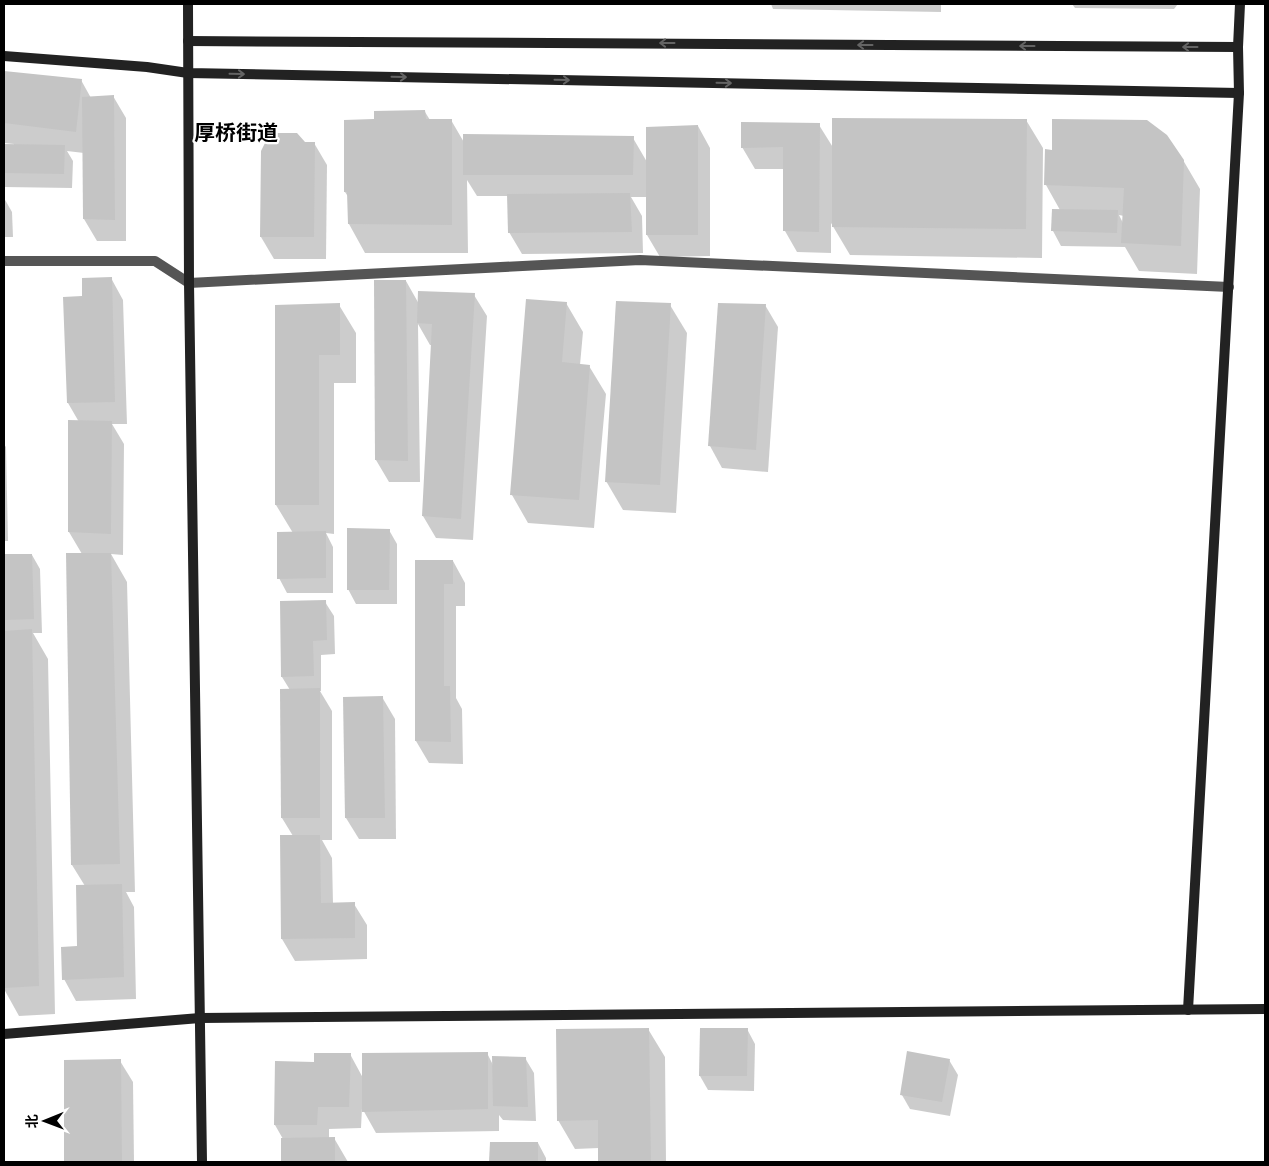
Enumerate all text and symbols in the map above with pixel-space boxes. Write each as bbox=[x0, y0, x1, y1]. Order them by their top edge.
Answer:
one-way arrow bbox=[659, 39, 675, 48]
one-way arrow bbox=[857, 40, 873, 50]
one-way arrow bbox=[1019, 41, 1036, 51]
one-way arrow bbox=[1182, 42, 1198, 51]
one-way arrow bbox=[228, 69, 245, 79]
one-way arrow bbox=[391, 72, 407, 82]
one-way arrow bbox=[553, 75, 569, 85]
one-way arrow bbox=[716, 78, 732, 88]
district label: 厚桥街道 bbox=[194, 119, 278, 146]
north arrow bbox=[20, 1096, 70, 1146]
text: 北 bbox=[23, 1114, 41, 1128]

